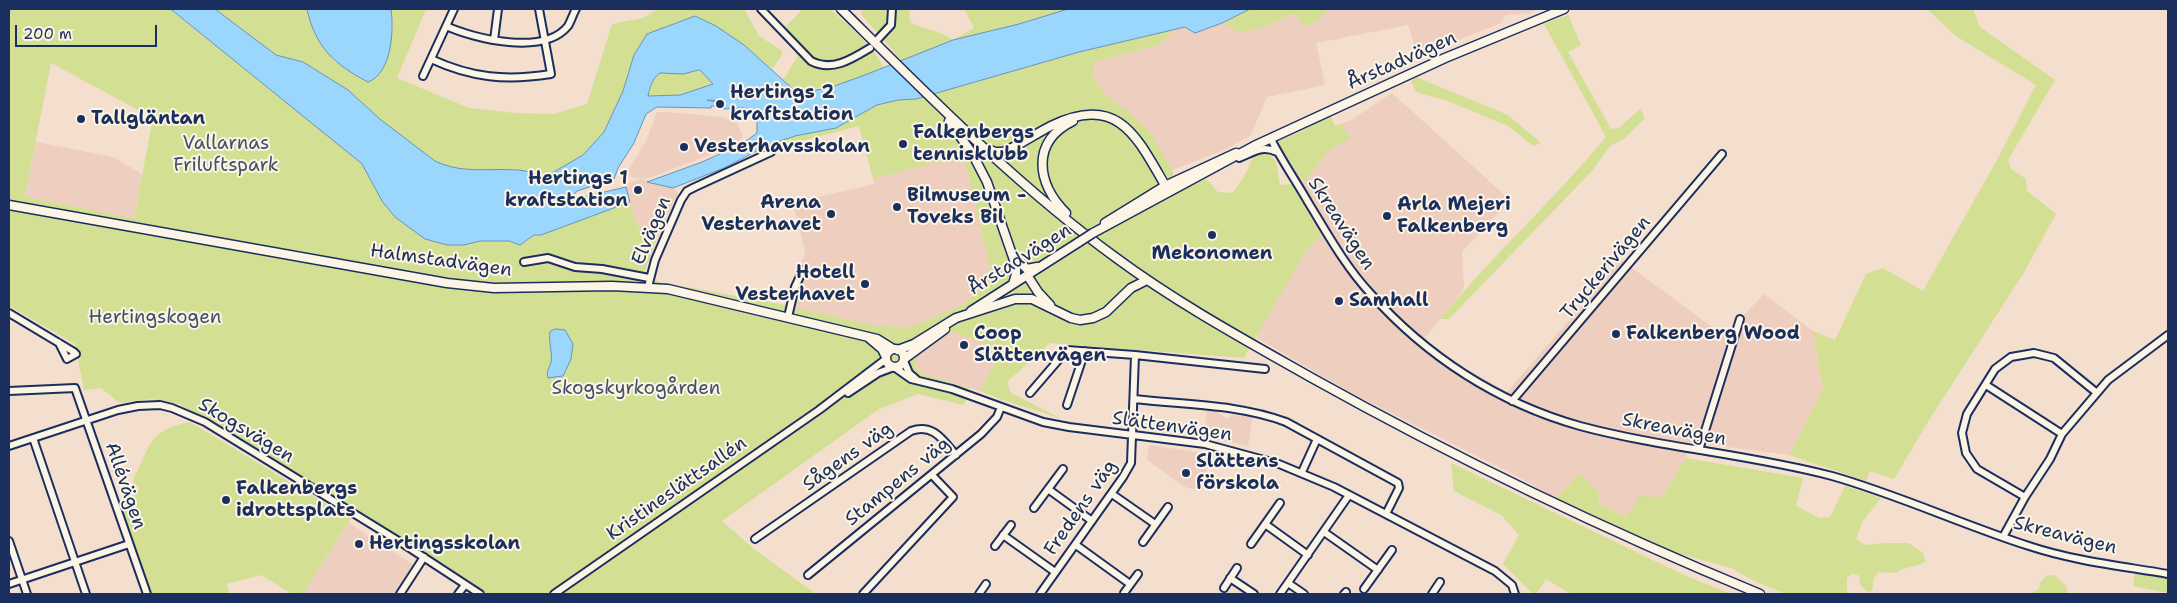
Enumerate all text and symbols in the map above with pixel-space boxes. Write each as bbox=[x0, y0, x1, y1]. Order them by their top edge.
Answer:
scale bar bbox=[18, 15, 160, 47]
text: 200 m bbox=[23, 24, 72, 44]
street label: Årstadvägen bbox=[1344, 27, 1460, 95]
place label: Hertings 2 kraftstation bbox=[730, 82, 853, 126]
marker: Hertings 2 kraftstation bbox=[714, 98, 726, 110]
place label: Tallgläntan bbox=[91, 108, 205, 130]
marker: Tallgläntan bbox=[75, 113, 87, 125]
place label: Falkenbergs tennisklubb bbox=[913, 122, 1034, 166]
park label: Vallarnas Friluftspark bbox=[173, 133, 279, 177]
place label: Vesterhavsskolan bbox=[694, 136, 870, 158]
marker: Falkenbergs tennisklubb bbox=[897, 138, 909, 150]
marker: Vesterhavsskolan bbox=[678, 141, 690, 153]
place label: Hertings 1 kraftstation bbox=[505, 168, 628, 212]
street label: Skreavägen bbox=[1303, 173, 1379, 275]
marker: Hertings 1 kraftstation bbox=[632, 184, 644, 196]
place label: Bilmuseum - Toveks Bil bbox=[907, 185, 1027, 229]
place label: Arena Vesterhavet bbox=[701, 192, 821, 236]
street label: Elvägen bbox=[627, 193, 677, 269]
place label: Arla Mejeri Falkenberg bbox=[1397, 194, 1511, 238]
marker: Bilmuseum - Toveks Bil bbox=[891, 201, 903, 213]
marker: Arena Vesterhavet bbox=[825, 208, 837, 220]
marker: Arla Mejeri Falkenberg bbox=[1381, 210, 1393, 222]
street label: Tryckerivägen bbox=[1556, 212, 1656, 324]
street label: Årstadvägen bbox=[964, 219, 1076, 301]
marker: Mekonomen bbox=[1206, 229, 1218, 241]
street label: Halmstadvägen bbox=[369, 240, 513, 282]
place label: Mekonomen bbox=[1152, 243, 1272, 265]
place label: Hotell Vesterhavet bbox=[735, 262, 855, 306]
marker: Hotell Vesterhavet bbox=[859, 278, 871, 290]
place label: Samhall bbox=[1349, 290, 1429, 312]
marker: Samhall bbox=[1333, 295, 1345, 307]
park label: Hertingskogen bbox=[89, 307, 221, 329]
place label: Coop Slättenvägen bbox=[974, 323, 1106, 367]
place label: Falkenberg Wood bbox=[1626, 323, 1800, 345]
marker: Falkenberg Wood bbox=[1610, 328, 1622, 340]
marker: Coop Slättenvägen bbox=[958, 339, 970, 351]
park label: Skogskyrkogården bbox=[552, 378, 720, 400]
street label: Skogsvägen bbox=[194, 394, 298, 468]
street label: Slättenvägen bbox=[1111, 407, 1233, 447]
street label: Skreavägen bbox=[1620, 409, 1728, 451]
street label: Sågens väg bbox=[799, 418, 897, 496]
street label: Kristineslättsallén bbox=[603, 432, 751, 546]
street label: Stampens väg bbox=[841, 433, 955, 531]
street label: Allévägen bbox=[99, 439, 151, 533]
place label: Slättens förskola bbox=[1196, 451, 1279, 495]
street label: Fredens väg bbox=[1040, 456, 1122, 560]
marker: Slättens förskola bbox=[1180, 467, 1192, 479]
place label: Falkenbergs idrottsplats bbox=[236, 478, 357, 522]
marker: Falkenbergs idrottsplats bbox=[220, 494, 232, 506]
street label: Skreavägen bbox=[2011, 512, 2119, 560]
place label: Hertingsskolan bbox=[369, 533, 520, 555]
marker: Hertingsskolan bbox=[353, 538, 365, 550]

